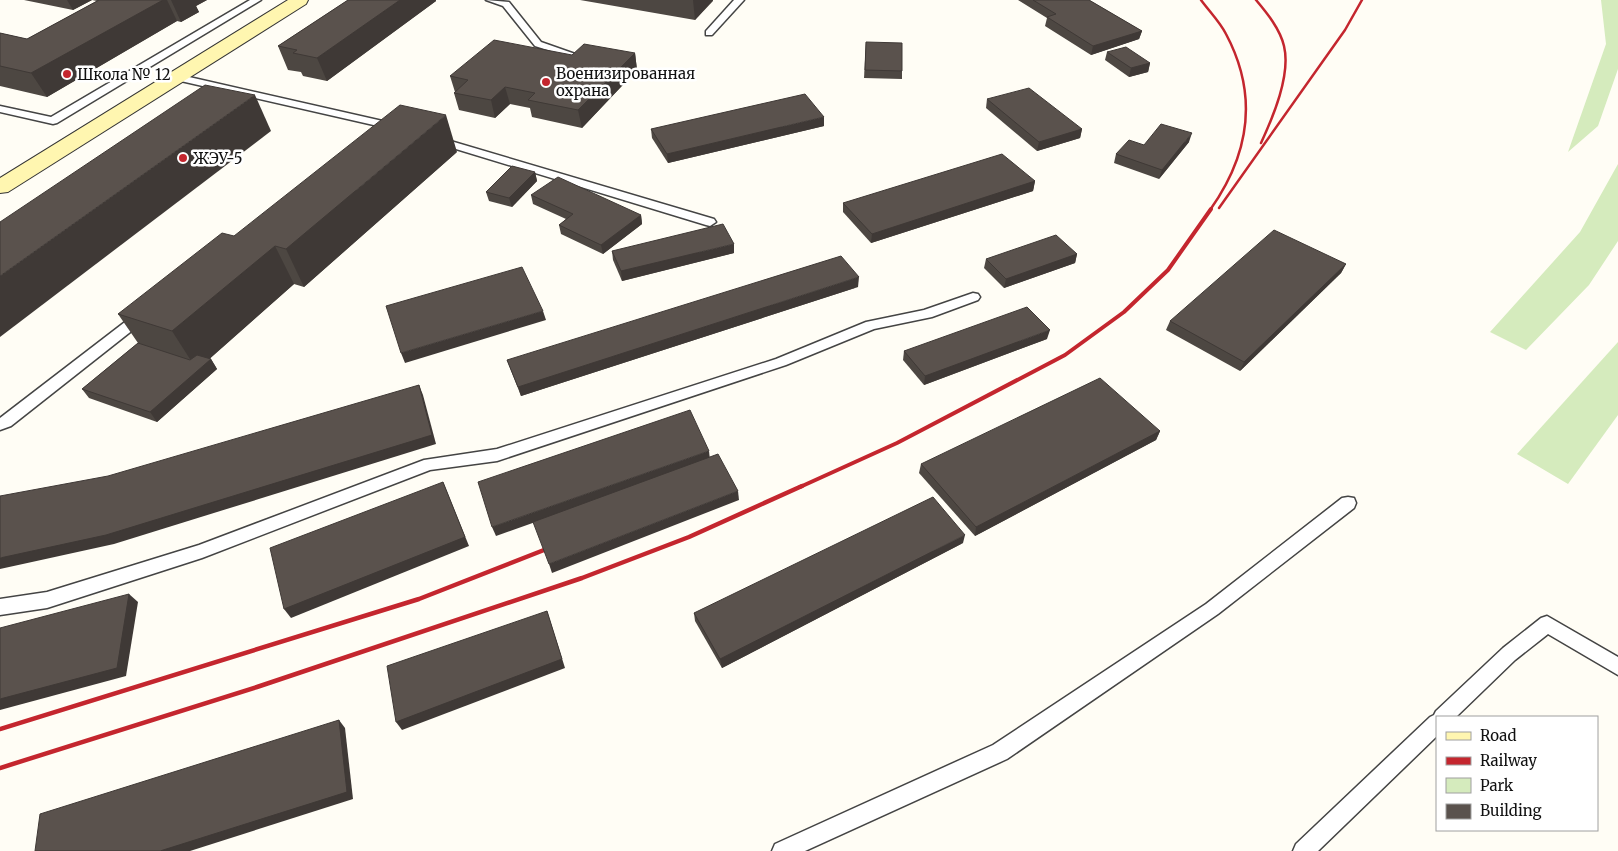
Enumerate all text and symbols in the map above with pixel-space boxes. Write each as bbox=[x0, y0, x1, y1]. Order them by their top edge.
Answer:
place label: Военизированная охрана bbox=[556, 64, 695, 100]
place label: Школа № 12 bbox=[77, 65, 171, 84]
marker: Школа № 12 bbox=[61, 68, 73, 80]
marker: Военизированная охрана bbox=[540, 76, 552, 88]
place label: ЖЭУ-5 bbox=[193, 149, 242, 168]
marker: ЖЭУ-5 bbox=[177, 152, 189, 164]
legend bbox=[1436, 716, 1598, 831]
text: Road bbox=[1480, 726, 1516, 745]
text: Railway bbox=[1480, 751, 1537, 770]
text: Park bbox=[1480, 776, 1514, 795]
text: Building bbox=[1480, 801, 1542, 820]

